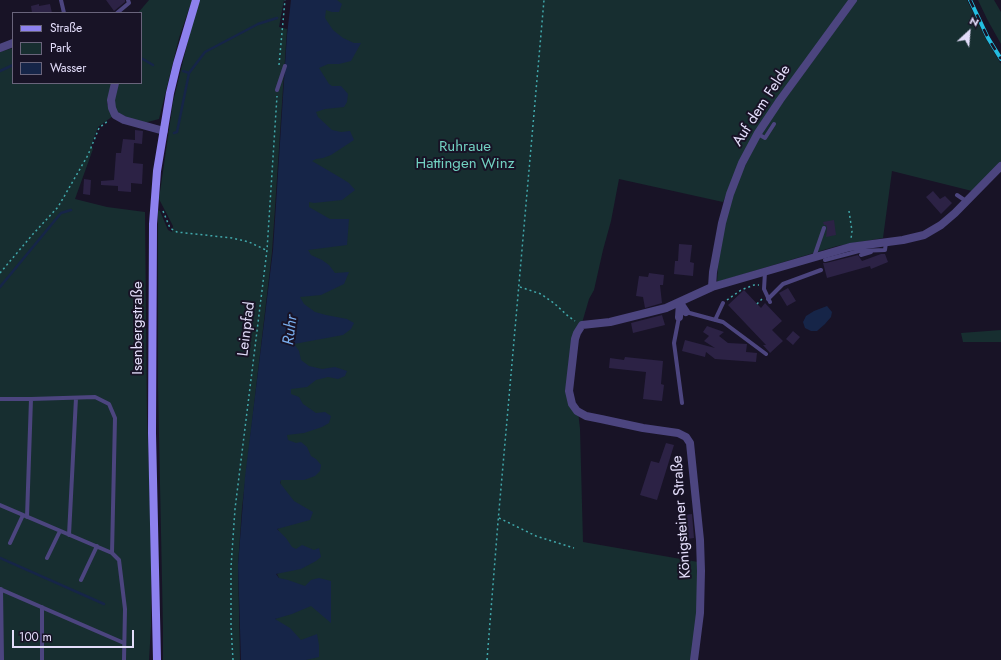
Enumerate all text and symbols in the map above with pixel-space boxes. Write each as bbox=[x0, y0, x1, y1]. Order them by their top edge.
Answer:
legend bbox=[12, 12, 142, 84]
north arrow bbox=[949, 12, 989, 52]
text: N bbox=[967, 12, 982, 30]
text: Straße bbox=[50, 19, 82, 37]
text: Park bbox=[50, 39, 71, 57]
text: Wasser bbox=[50, 59, 86, 77]
street label: Auf dem Felde bbox=[729, 62, 795, 150]
park label: Ruhraue Hattingen Winz bbox=[415, 138, 515, 173]
street label: Isenbergstraße bbox=[129, 281, 147, 375]
street label: Leinpfad bbox=[235, 301, 259, 357]
water label: Ruhr bbox=[280, 314, 302, 346]
street label: Königsteiner Straße bbox=[669, 455, 695, 579]
scale bar bbox=[14, 622, 136, 648]
text: 100 m bbox=[19, 628, 52, 646]

